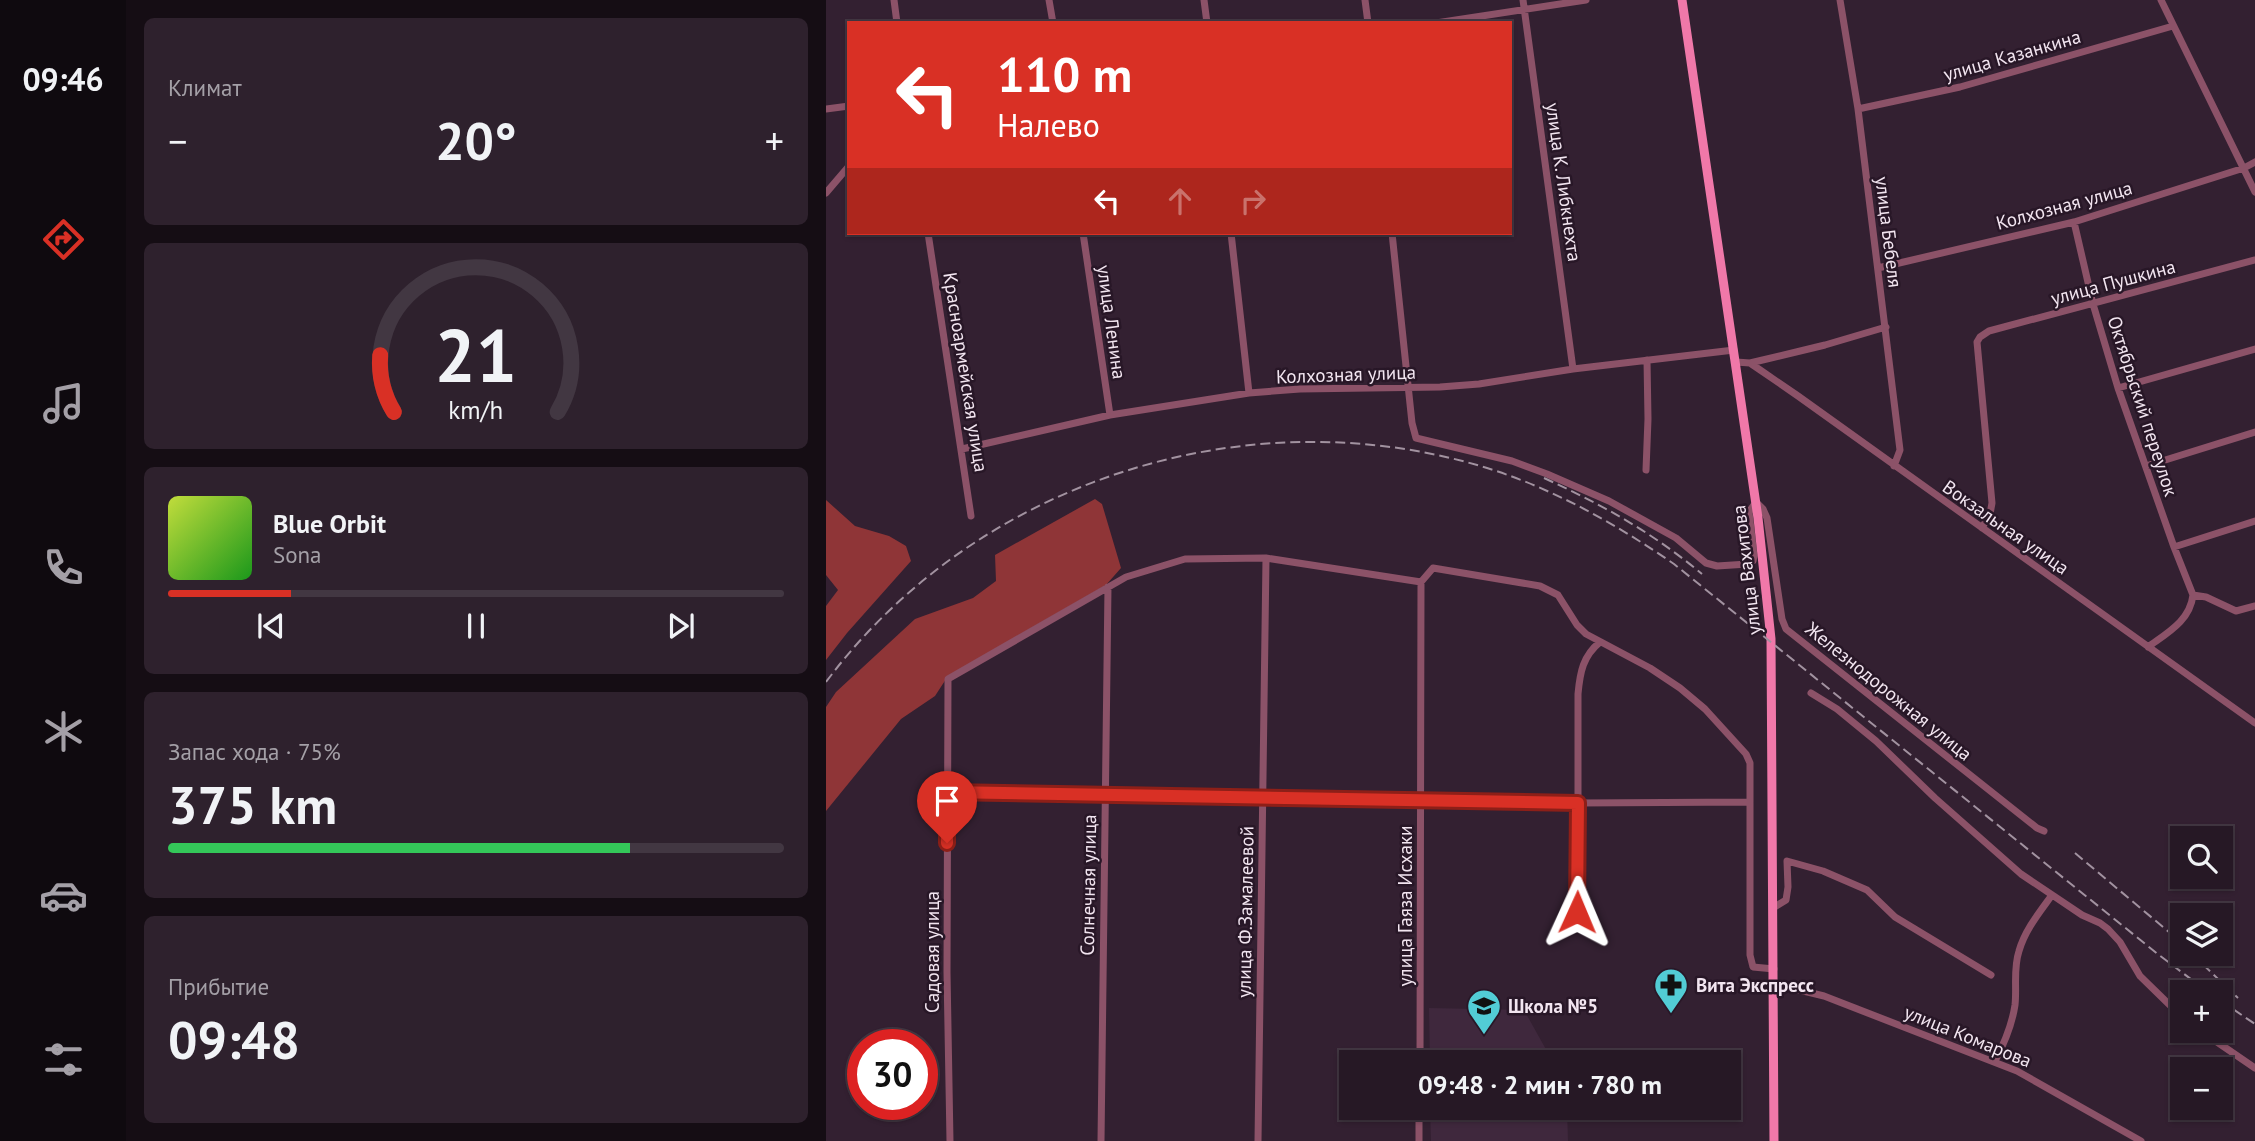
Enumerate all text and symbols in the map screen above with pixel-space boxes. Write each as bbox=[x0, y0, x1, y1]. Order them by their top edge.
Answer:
street label: улица Казанкина bbox=[1941, 24, 2083, 86]
text: 110 m bbox=[997, 42, 1132, 106]
icon: left bbox=[882, 49, 973, 140]
text: 09:46 bbox=[22, 58, 104, 100]
text: Климат bbox=[168, 73, 242, 102]
street label: улица К. Либкнехта bbox=[1541, 101, 1587, 263]
text: Налево bbox=[997, 104, 1100, 146]
text: 20° bbox=[435, 107, 517, 174]
text: − bbox=[168, 116, 187, 165]
text: + bbox=[765, 116, 784, 165]
street label: улица Бебеля bbox=[1870, 175, 1908, 289]
street label: Колхозная улица bbox=[1993, 175, 2135, 235]
icon: left bbox=[1088, 182, 1126, 220]
icon: ahead bbox=[1161, 182, 1199, 220]
icon: right bbox=[1234, 182, 1272, 220]
icon: directions bbox=[39, 215, 88, 264]
street label: улица Пушкина bbox=[2048, 254, 2178, 310]
street label: улица Ленина bbox=[1092, 263, 1132, 381]
street label: Красноармейская улица bbox=[938, 270, 994, 474]
text: 21 bbox=[435, 308, 517, 402]
street label: Октябрьский переулок bbox=[2103, 313, 2183, 499]
street label: Колхозная улица bbox=[1276, 360, 1416, 388]
icon: music bbox=[39, 379, 88, 428]
text: km/h bbox=[449, 394, 503, 426]
street label: Вокзальная улица bbox=[1938, 475, 2074, 579]
street label: улица Вахитова bbox=[1726, 504, 1766, 636]
text: Blue Orbit bbox=[273, 507, 386, 540]
text: Sona bbox=[273, 540, 322, 569]
icon: phone bbox=[39, 543, 88, 592]
icon: previous bbox=[252, 607, 290, 645]
icon: pause bbox=[457, 607, 495, 645]
icon: next bbox=[662, 607, 700, 645]
street label: Железнодорожная улица bbox=[1800, 616, 1977, 766]
icon: climate bbox=[39, 707, 88, 756]
text: Запас хода · 75% bbox=[168, 737, 341, 766]
text: 375 km bbox=[168, 771, 337, 838]
pin bbox=[917, 771, 977, 843]
icon: arrive bbox=[928, 782, 966, 820]
street label: Солнечная улица bbox=[1075, 814, 1101, 956]
street label: улица Ф.Замалеевой bbox=[1232, 826, 1258, 998]
street label: улица Гаяза Исхаки bbox=[1393, 826, 1417, 986]
map controls bbox=[2170, 826, 2233, 1120]
button: search bbox=[2170, 826, 2233, 889]
icon: car bbox=[39, 871, 88, 920]
position arrow bbox=[1540, 875, 1614, 949]
street label: Садовая улица bbox=[920, 891, 944, 1013]
button: layers bbox=[2170, 903, 2233, 966]
pharmacy icon: Вита Экспресс bbox=[1652, 966, 1690, 1015]
text: Прибытие bbox=[168, 972, 269, 1001]
place label: Вита Экспресс bbox=[1696, 973, 1814, 997]
button: + bbox=[2170, 980, 2233, 1043]
school or university icon: Школа №5 bbox=[1465, 987, 1503, 1036]
place label: Школа №5 bbox=[1508, 994, 1598, 1018]
street label: улица Комарова bbox=[1901, 1000, 2035, 1072]
text: 09:48 bbox=[168, 1006, 300, 1073]
speed limit sign: 30 bbox=[847, 1029, 938, 1120]
icon: filters bbox=[39, 1035, 88, 1084]
button: − bbox=[2170, 1057, 2233, 1120]
text: 09:48 · 2 мин · 780 m bbox=[1418, 1068, 1662, 1101]

